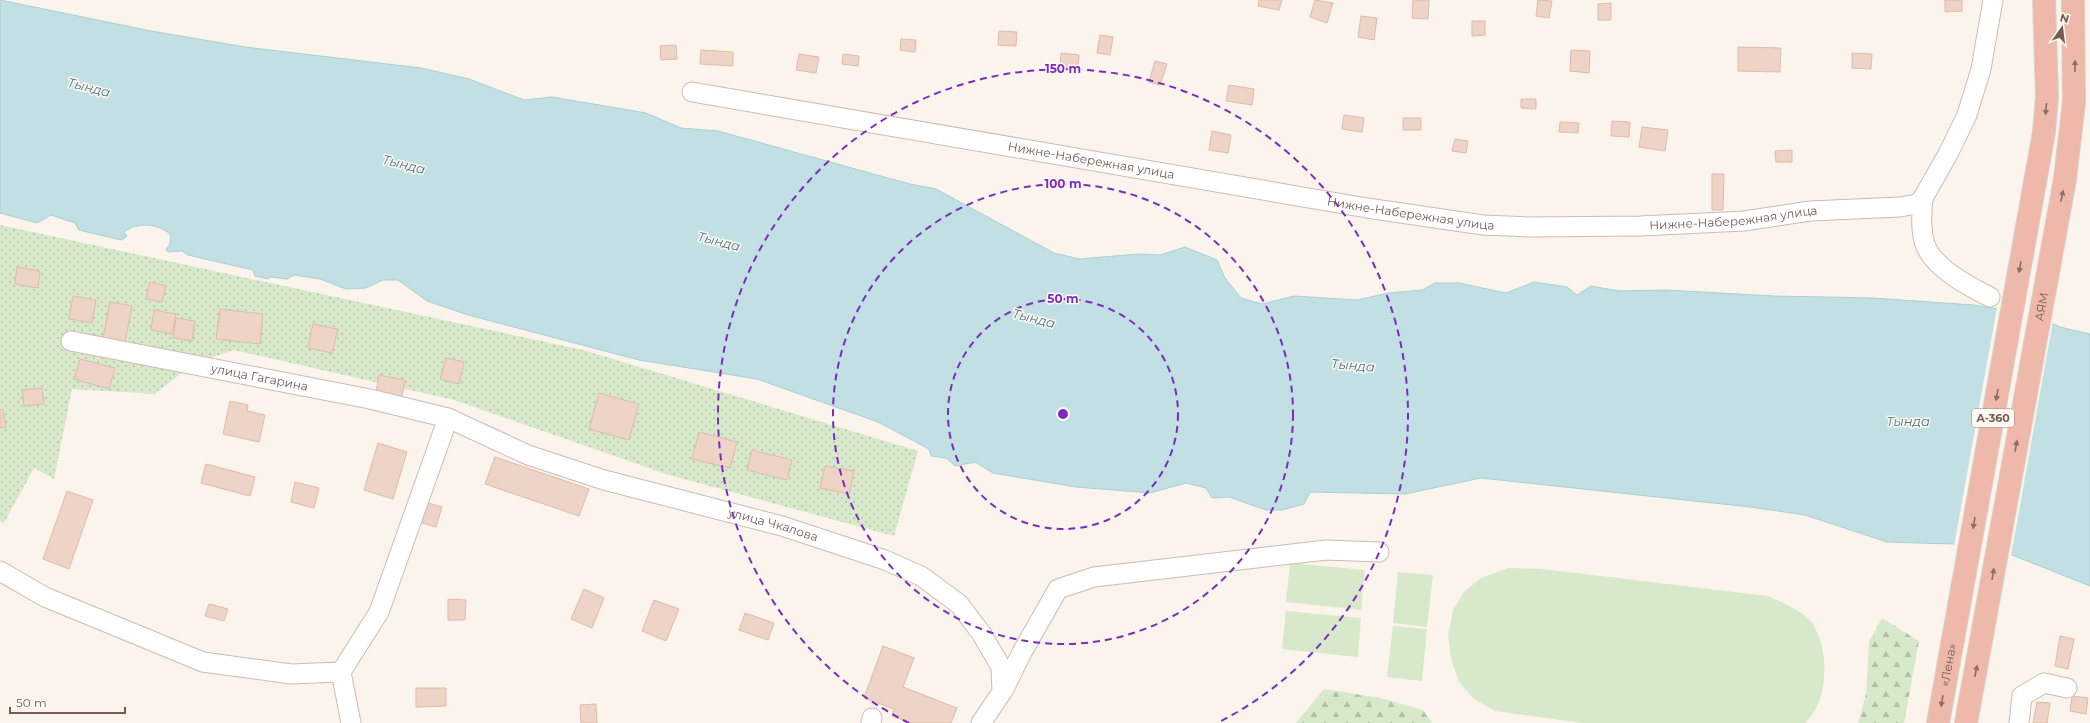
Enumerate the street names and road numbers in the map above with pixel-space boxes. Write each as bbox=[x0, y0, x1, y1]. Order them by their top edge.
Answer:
street label: Нижне-Набережная улица bbox=[1007, 138, 1176, 182]
street label: Нижне-Набережная улица bbox=[1326, 193, 1495, 232]
street label: Нижне-Набережная улица bbox=[1649, 203, 1818, 233]
street label: АЯМ bbox=[2031, 291, 2051, 322]
street label: улица Гагарина bbox=[209, 360, 309, 394]
road number: А-360 bbox=[1972, 409, 2014, 427]
street label: улица Чкалова bbox=[726, 504, 820, 544]
street label: «Лена» bbox=[1937, 642, 1959, 688]

